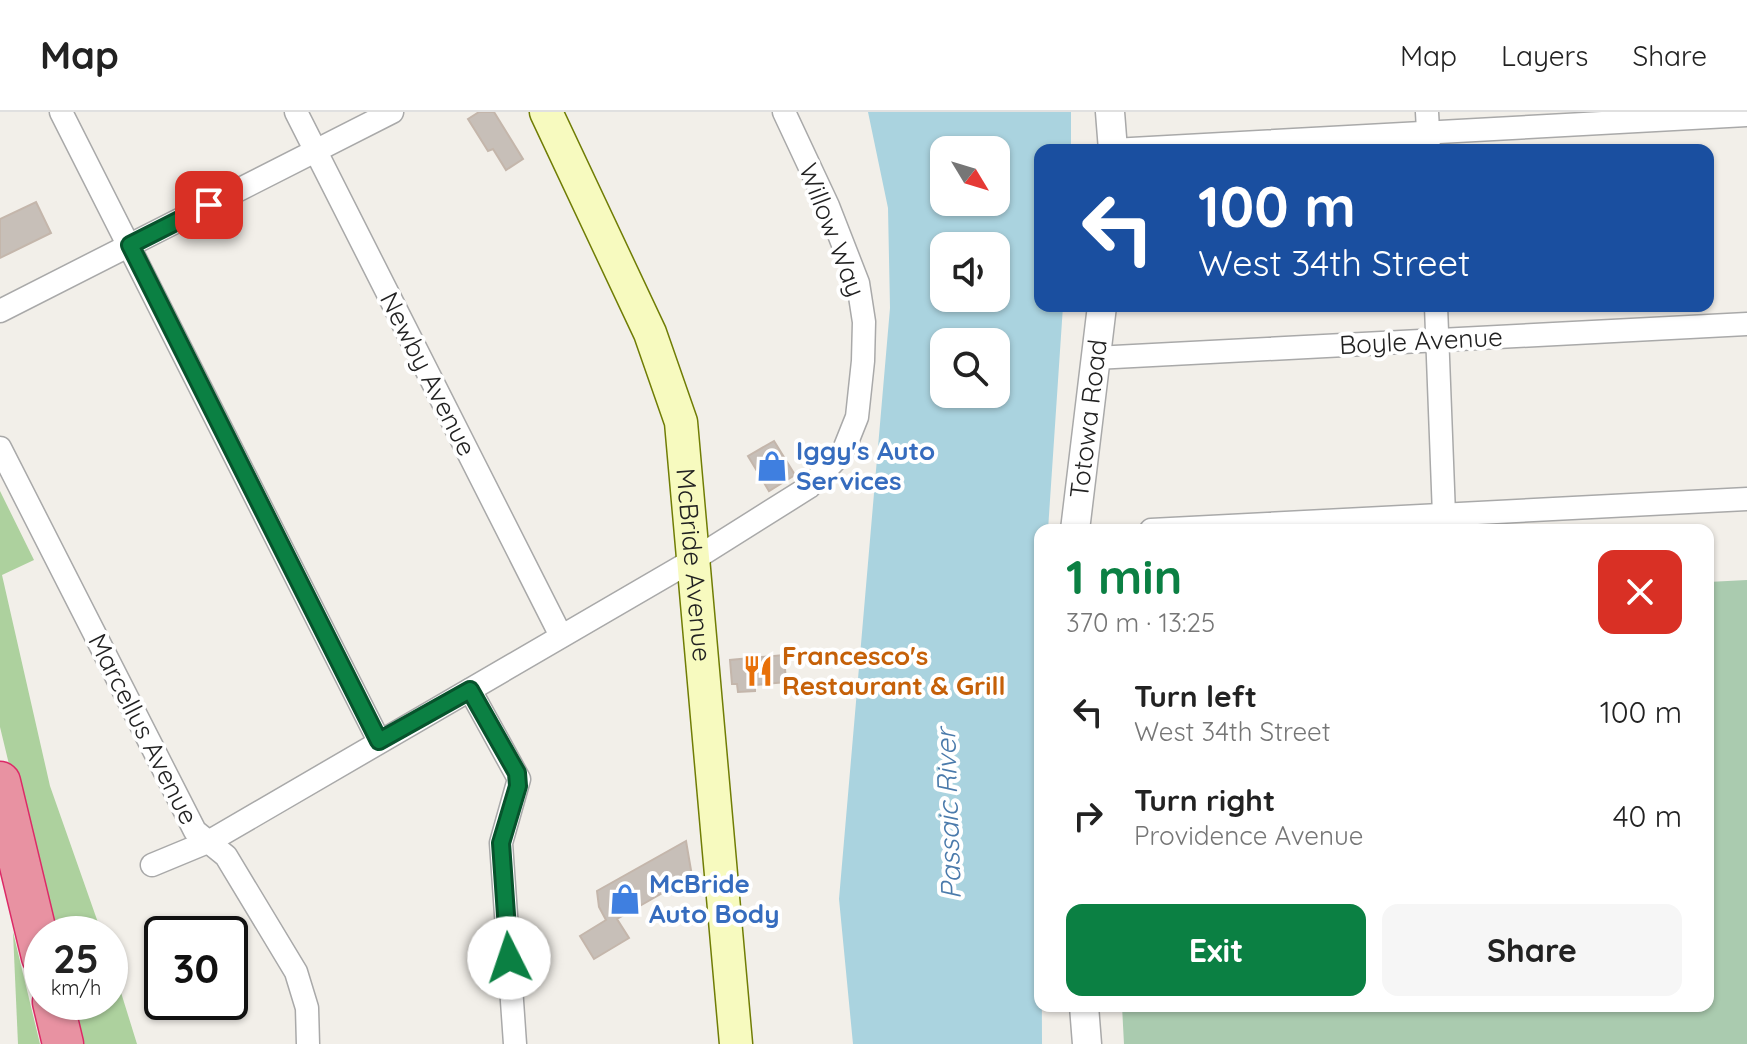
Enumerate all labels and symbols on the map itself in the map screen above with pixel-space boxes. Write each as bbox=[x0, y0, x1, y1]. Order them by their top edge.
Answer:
north arrow bbox=[930, 136, 1010, 216]
street label: Willow Way bbox=[792, 158, 873, 301]
pin bbox=[175, 171, 243, 239]
street label: Newby Avenue bbox=[373, 286, 484, 461]
street label: Boyle Avenue bbox=[1338, 320, 1504, 361]
street label: Totowa Road bbox=[1062, 337, 1114, 500]
place label: Iggy's Auto Services bbox=[796, 434, 935, 497]
shop icon: Iggy's Auto Services bbox=[755, 449, 789, 483]
street label: McBride Avenue bbox=[669, 467, 719, 663]
street label: Marcellus Avenue bbox=[81, 628, 206, 830]
place label: Francesco's Restaurant & Grill bbox=[782, 639, 1006, 702]
restaurant icon: Francesco's Restaurant & Grill bbox=[741, 654, 775, 688]
water label: Passaic River bbox=[927, 725, 968, 900]
place label: McBride Auto Body bbox=[649, 867, 779, 930]
shop icon: McBride Auto Body bbox=[608, 882, 642, 916]
speed limit sign: 30 bbox=[144, 916, 248, 1020]
position arrow bbox=[467, 916, 551, 1000]

